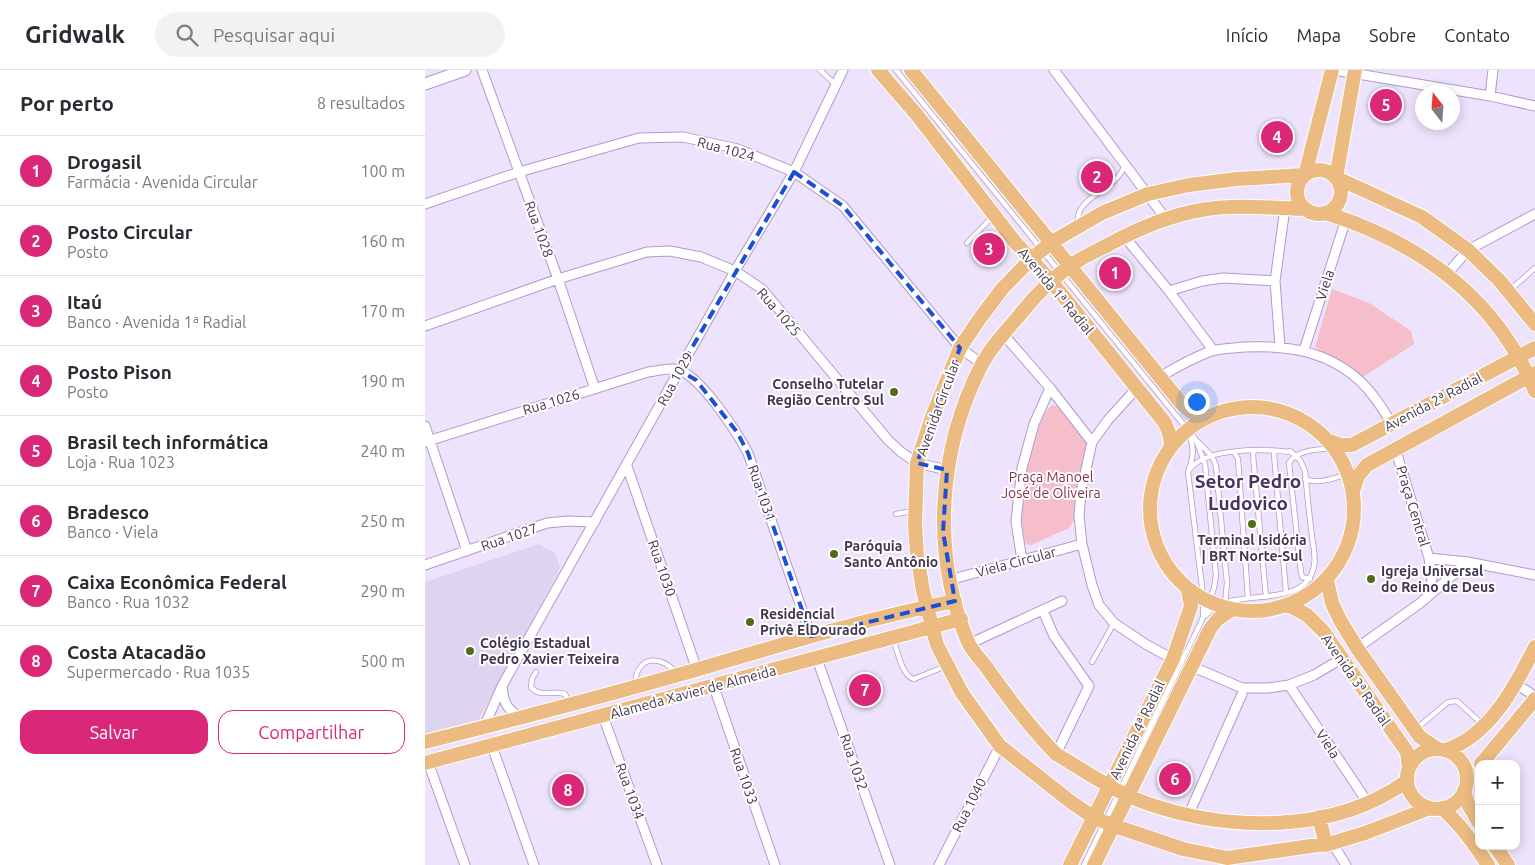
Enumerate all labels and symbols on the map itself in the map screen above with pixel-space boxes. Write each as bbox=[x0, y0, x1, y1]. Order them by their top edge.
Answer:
north arrow bbox=[1415, 85, 1460, 130]
pin: 5 bbox=[1370, 86, 1402, 124]
pin: 4 bbox=[1261, 118, 1293, 156]
street label: Rua 1024 bbox=[696, 134, 757, 164]
pin: 2 bbox=[1081, 158, 1113, 196]
street label: Rua 1028 bbox=[521, 199, 557, 259]
pin: 3 bbox=[973, 230, 1005, 268]
street label: Avenida 1ª Radial bbox=[1015, 244, 1097, 338]
pin: 1 bbox=[1099, 254, 1131, 292]
street label: Viela bbox=[1313, 268, 1337, 302]
street label: Rua 1025 bbox=[754, 285, 804, 339]
street label: Rua 1029 bbox=[654, 349, 696, 409]
street label: Avenida Circular bbox=[913, 357, 963, 458]
street label: Avenida 2ª Radial bbox=[1381, 369, 1485, 434]
place label: Conselho Tutelar Região Centro Sul bbox=[767, 376, 884, 408]
street label: Rua 1026 bbox=[521, 386, 582, 418]
marker: Conselho Tutelar Região Centro Sul bbox=[888, 386, 900, 398]
your location bbox=[1184, 389, 1210, 415]
street label: Rua 1031 bbox=[745, 463, 779, 523]
street label: Praça Central bbox=[1393, 464, 1433, 549]
park label: Praça Manoel José de Oliveira bbox=[1001, 469, 1101, 501]
district label: Setor Pedro Ludovico bbox=[1195, 470, 1301, 514]
marker: Terminal Isidória | BRT Norte-Sul bbox=[1246, 518, 1258, 530]
street label: Rua 1027 bbox=[479, 520, 539, 554]
place label: Terminal Isidória | BRT Norte-Sul bbox=[1197, 532, 1307, 564]
street label: Rua 1030 bbox=[645, 538, 679, 598]
place label: Paróquia Santo Antônio bbox=[844, 538, 938, 570]
street label: Viela Circular bbox=[974, 543, 1059, 580]
marker: Paróquia Santo Antônio bbox=[828, 548, 840, 560]
place label: Igreja Universal do Reino de Deus bbox=[1381, 563, 1495, 595]
marker: Igreja Universal do Reino de Deus bbox=[1365, 573, 1377, 585]
place label: Residencial Privê ElDourado bbox=[760, 606, 867, 638]
marker: Residencial Privê ElDourado bbox=[744, 616, 756, 628]
street label: Avenida 3ª Radial bbox=[1318, 631, 1394, 729]
place label: Colégio Estadual Pedro Xavier Teixeira bbox=[480, 635, 619, 667]
marker: Colégio Estadual Pedro Xavier Teixeira bbox=[464, 645, 476, 657]
street label: Alameda Xavier de Almeida bbox=[608, 662, 778, 722]
pin: 7 bbox=[849, 671, 881, 709]
street label: Avenida 4ª Radial bbox=[1106, 678, 1168, 782]
street label: Viela bbox=[1313, 727, 1343, 761]
street label: Rua 1032 bbox=[837, 732, 871, 792]
street label: Rua 1033 bbox=[727, 746, 761, 806]
pin: 6 bbox=[1159, 760, 1191, 798]
street label: Rua 1034 bbox=[612, 761, 648, 821]
pin: 8 bbox=[552, 771, 584, 809]
street label: Rua 1040 bbox=[949, 775, 989, 835]

